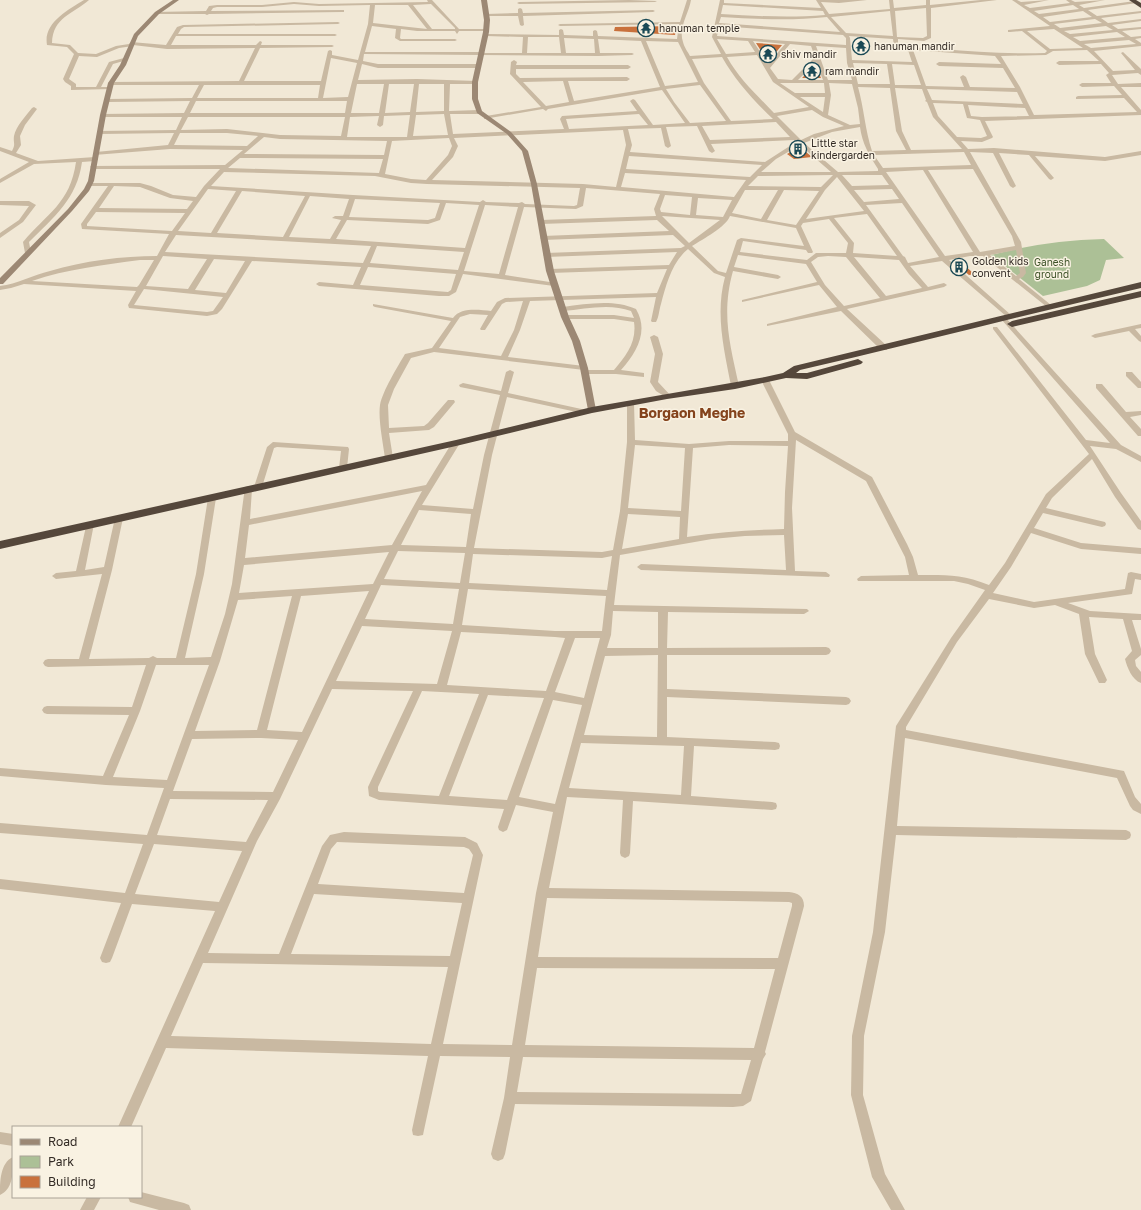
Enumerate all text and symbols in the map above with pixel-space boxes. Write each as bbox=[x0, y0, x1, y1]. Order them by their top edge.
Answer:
temple icon: hanuman temple bbox=[636, 18, 656, 38]
place label: hanuman temple bbox=[659, 22, 740, 34]
temple icon: hanuman mandir bbox=[851, 36, 871, 56]
place label: hanuman mandir bbox=[874, 40, 955, 52]
temple icon: shiv mandir bbox=[758, 44, 778, 64]
place label: shiv mandir bbox=[781, 48, 837, 60]
temple icon: ram mandir bbox=[802, 61, 822, 81]
place label: ram mandir bbox=[825, 65, 879, 77]
place label: Little star kindergarden bbox=[811, 137, 875, 161]
building icon: Little star kindergarden bbox=[788, 139, 808, 159]
place label: Golden kids convent bbox=[972, 255, 1029, 279]
park label: Ganesh ground bbox=[1034, 256, 1070, 280]
building icon: Golden kids convent bbox=[949, 257, 969, 277]
district label: Borgaon Meghe bbox=[639, 404, 745, 421]
legend bbox=[12, 1126, 142, 1198]
text: Road bbox=[48, 1134, 77, 1149]
text: Park bbox=[48, 1154, 74, 1169]
text: Building bbox=[48, 1174, 96, 1189]

